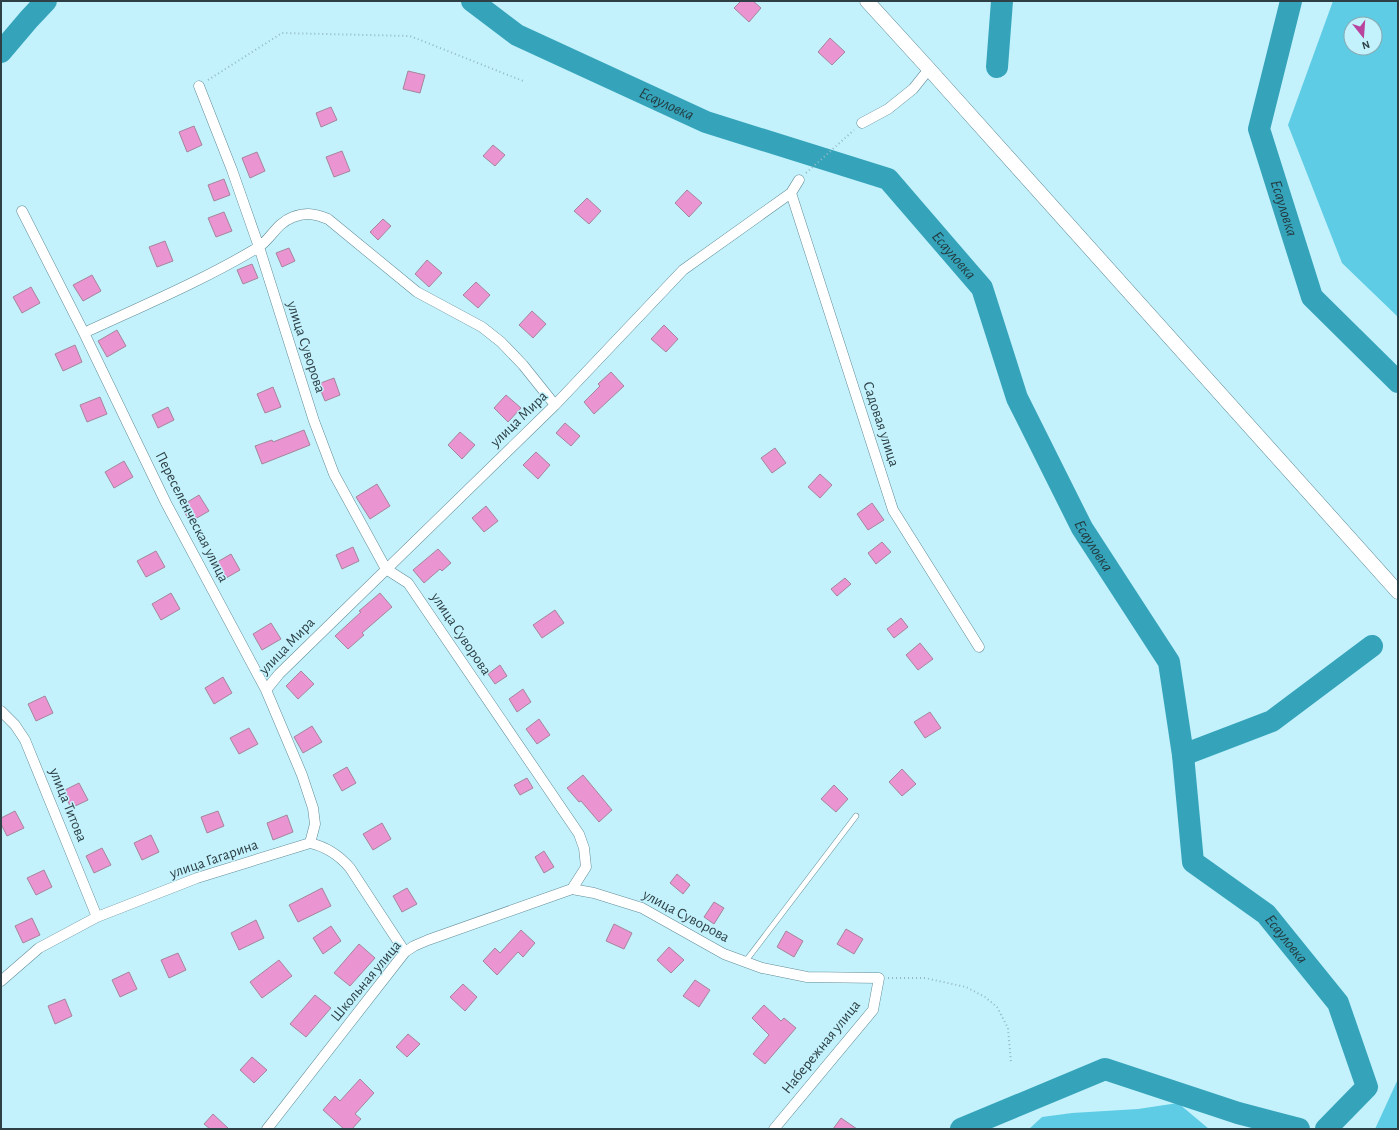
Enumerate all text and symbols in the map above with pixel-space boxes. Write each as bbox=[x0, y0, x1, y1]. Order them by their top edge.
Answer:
north arrow bbox=[1343, 16, 1383, 56]
text: N bbox=[1361, 39, 1371, 51]
water label: Есауловка bbox=[637, 84, 696, 123]
water label: Есауловка bbox=[1268, 178, 1300, 238]
water label: Есауловка bbox=[929, 228, 979, 283]
street label: улица Суворова bbox=[284, 298, 328, 395]
street label: Садовая улица bbox=[860, 379, 902, 469]
street label: улица Мира bbox=[487, 388, 550, 450]
street label: Переселенческая улица bbox=[153, 449, 231, 585]
water label: Есауловка bbox=[1071, 517, 1116, 574]
street label: улица Суворова bbox=[427, 589, 494, 678]
street label: улица Мира bbox=[256, 615, 318, 678]
street label: улица Титова bbox=[46, 765, 90, 844]
street label: улица Гагарина bbox=[167, 837, 260, 881]
street label: улица Суворова bbox=[639, 886, 732, 945]
water label: Есауловка bbox=[1262, 911, 1311, 967]
street label: Школьная улица bbox=[328, 938, 404, 1024]
street label: Набережная улица bbox=[779, 997, 863, 1097]

